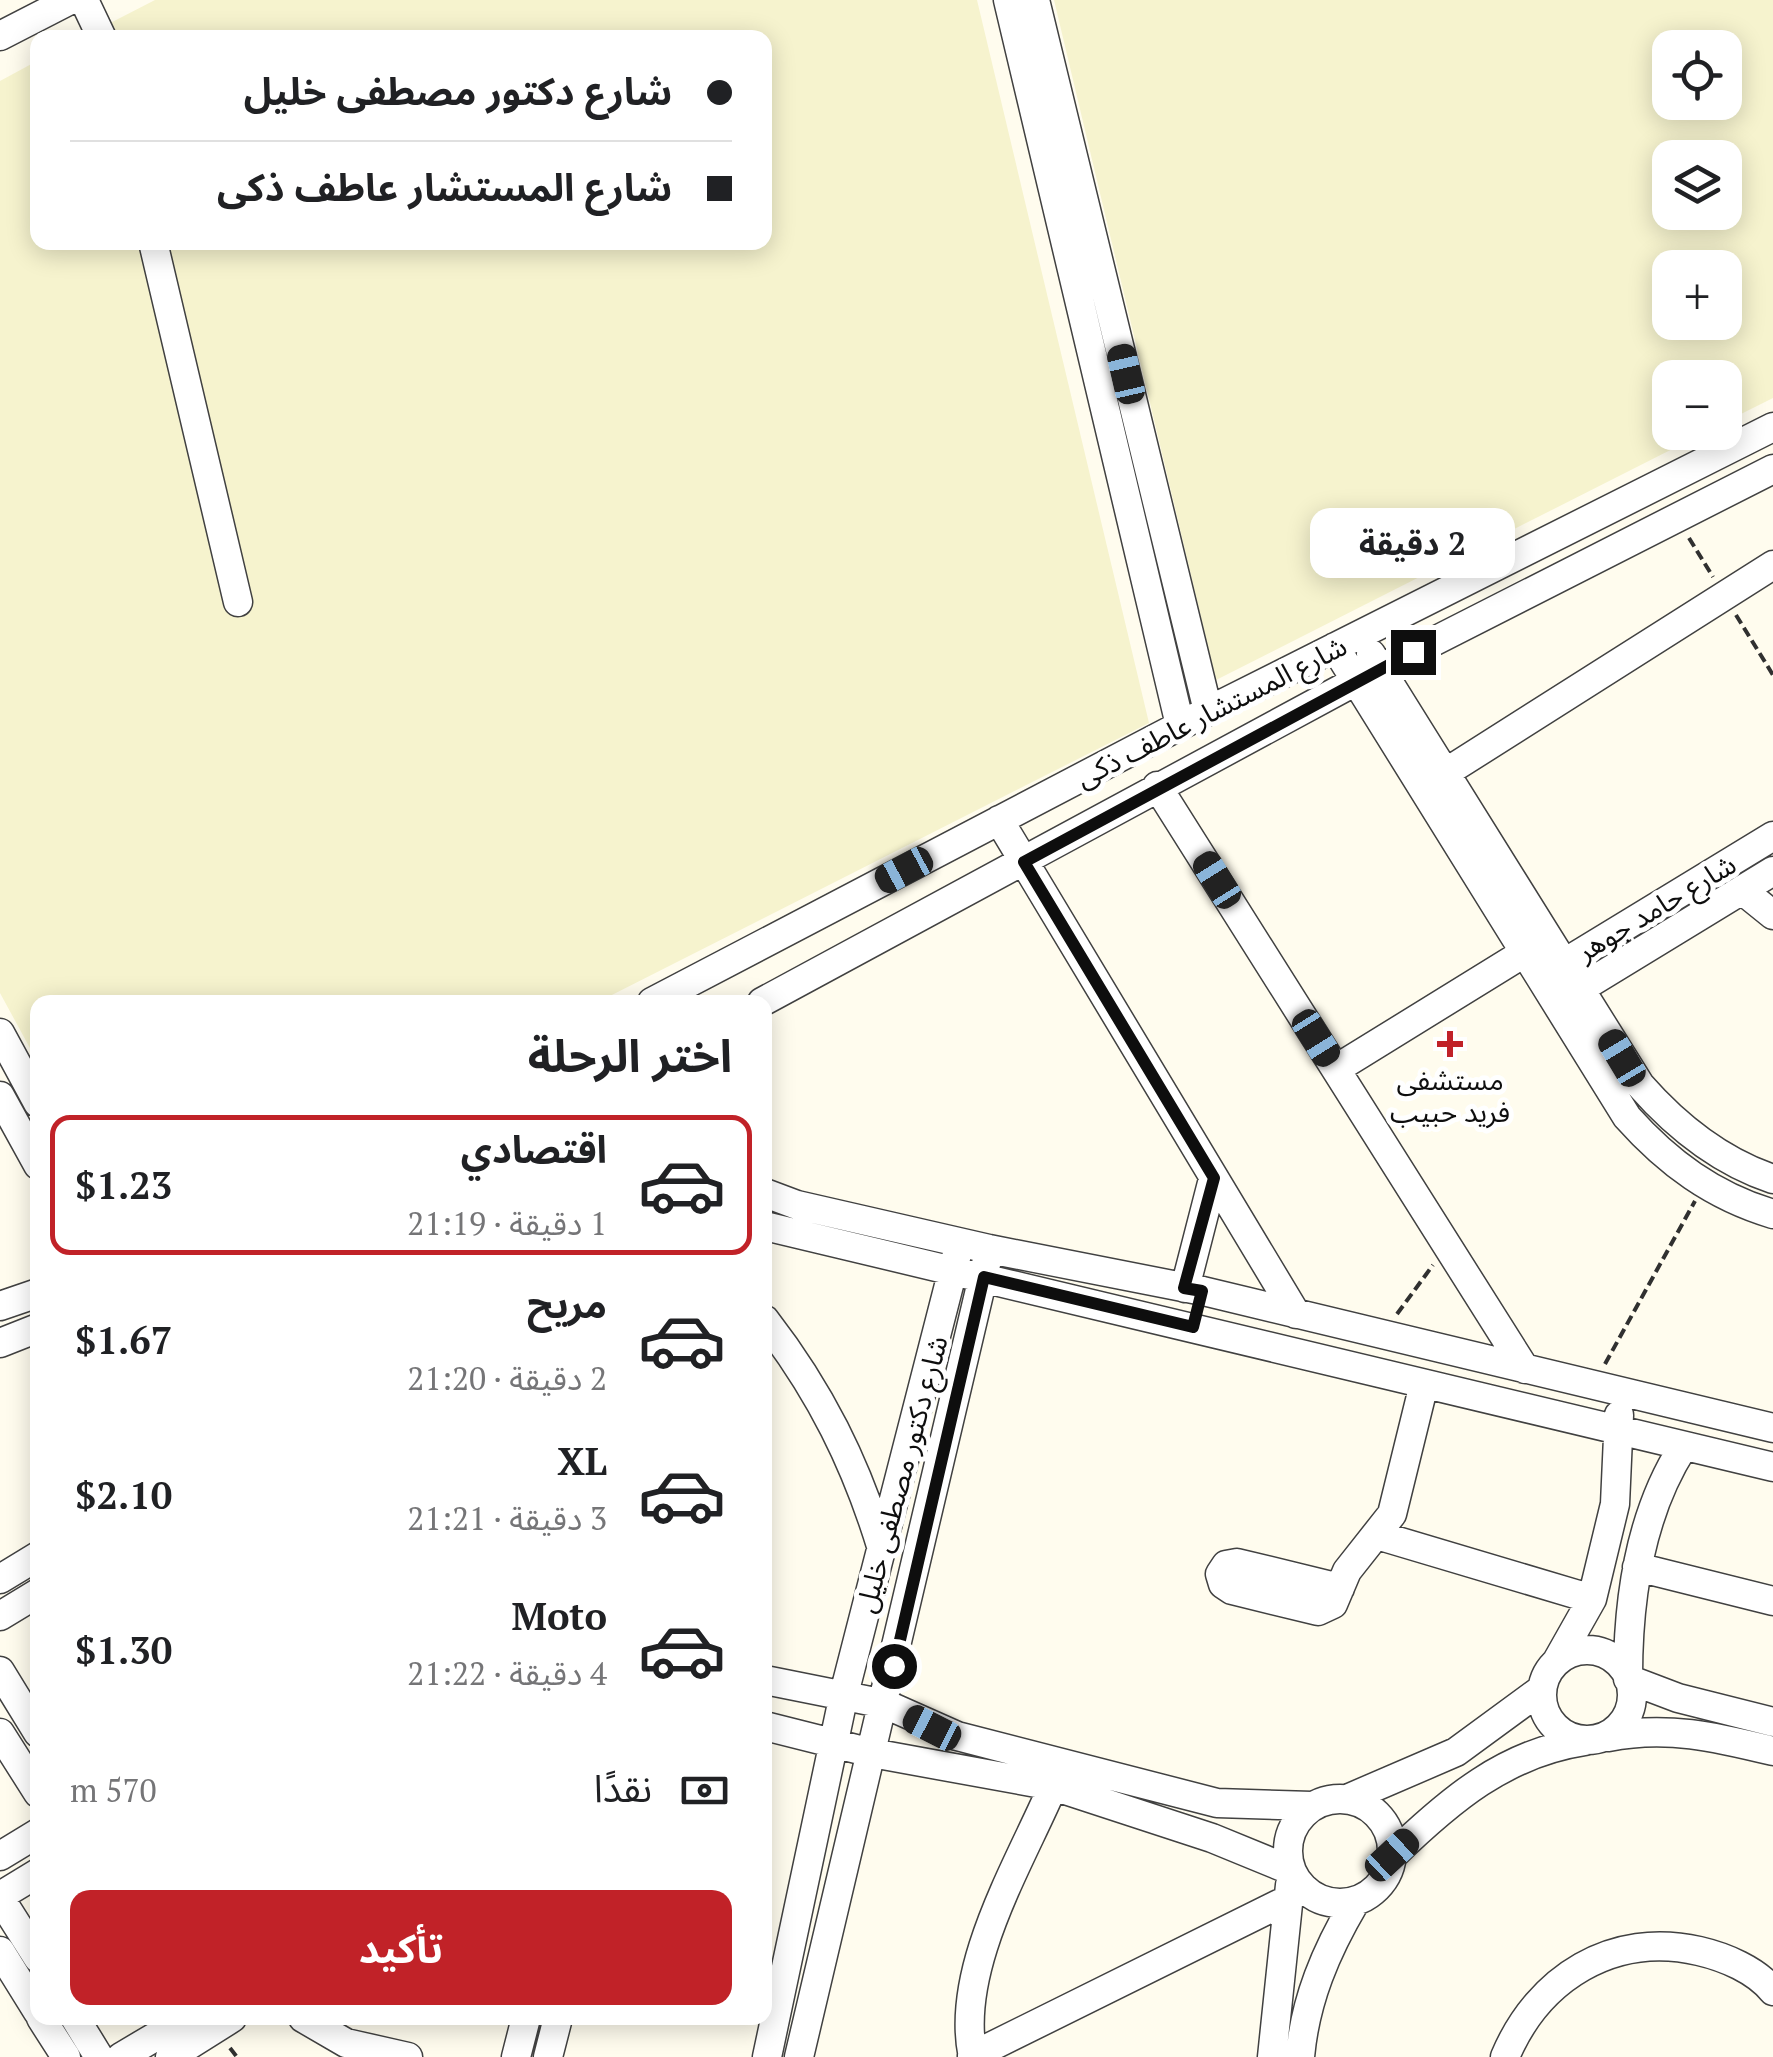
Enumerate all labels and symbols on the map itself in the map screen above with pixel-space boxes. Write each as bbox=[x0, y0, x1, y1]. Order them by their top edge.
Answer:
car bbox=[1105, 341, 1147, 407]
callout: 2 دقيقة bbox=[1310, 507, 1516, 577]
street label: شارع المستشار عاطف ذكى bbox=[1069, 627, 1354, 798]
route end bbox=[1391, 630, 1436, 675]
car bbox=[870, 843, 938, 897]
street label: شارع حامد جوهر bbox=[1569, 845, 1744, 972]
car bbox=[1188, 847, 1246, 913]
car bbox=[1287, 1005, 1345, 1071]
car bbox=[1594, 1025, 1650, 1091]
marker: مستشفى فريد حبيب bbox=[1437, 1031, 1463, 1057]
place label: مستشفى فريد حبيب bbox=[1390, 1061, 1510, 1130]
street label: شارع دكتور مصطفى خليل bbox=[846, 1331, 959, 1617]
route start bbox=[872, 1644, 917, 1689]
car bbox=[898, 1701, 966, 1755]
car bbox=[1360, 1824, 1424, 1886]

